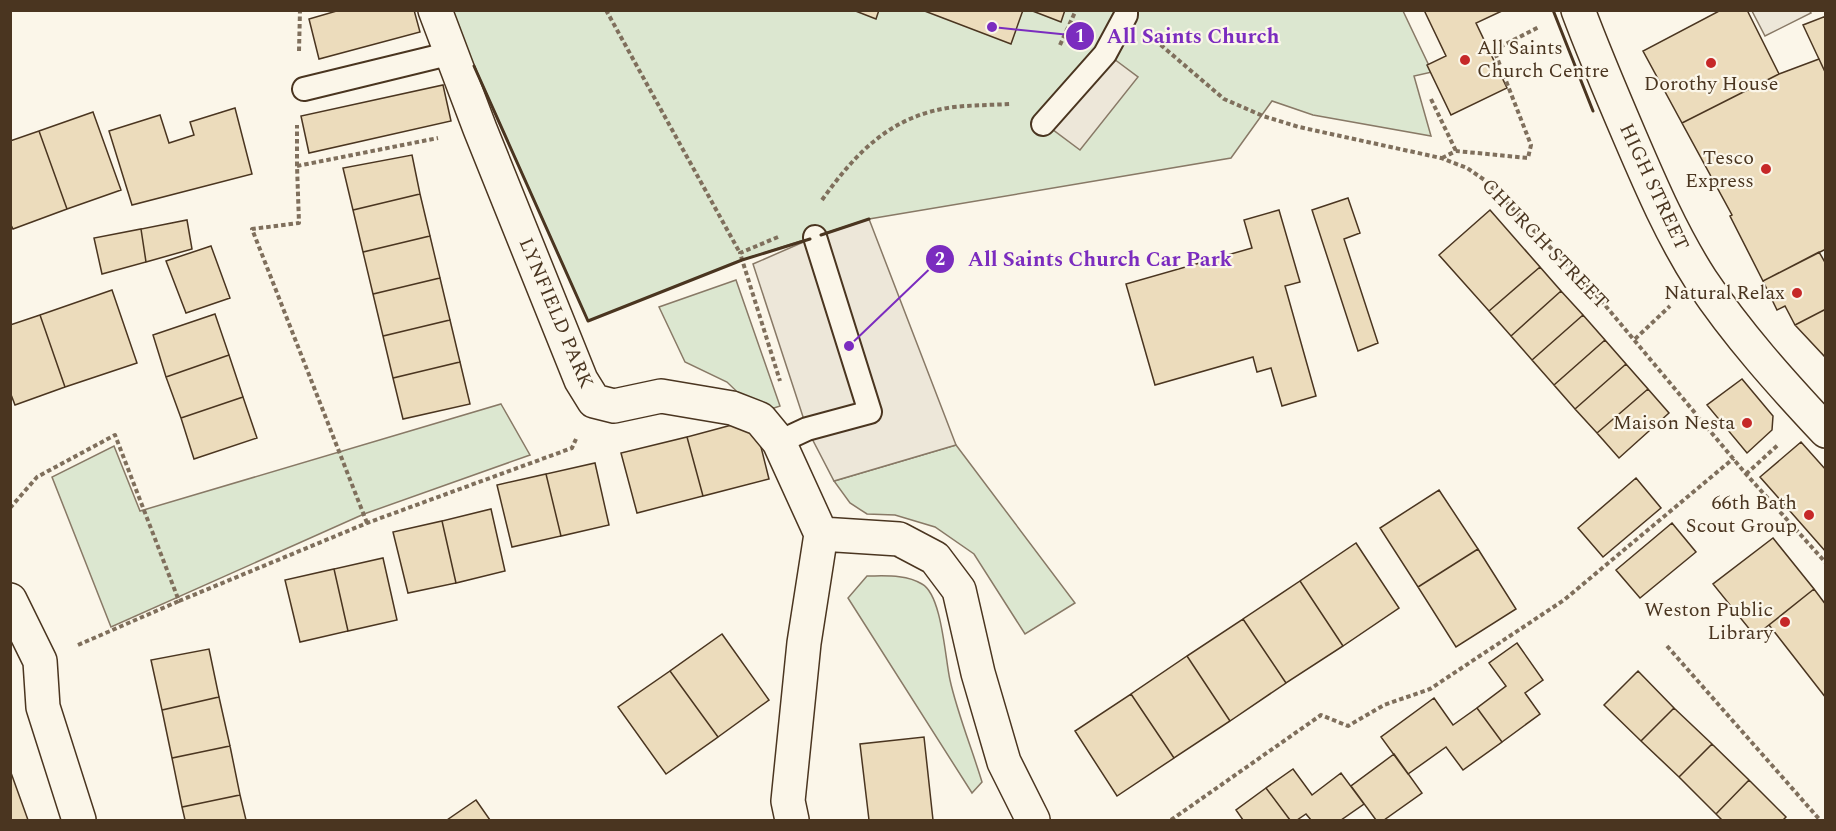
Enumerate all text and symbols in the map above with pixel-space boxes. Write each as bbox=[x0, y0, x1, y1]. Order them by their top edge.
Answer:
callout: All Saints Church bbox=[1065, 16, 1291, 55]
text: All Saints Church bbox=[1107, 21, 1279, 53]
text: 1 bbox=[1075, 23, 1085, 50]
place label: All Saints Church Centre bbox=[1477, 33, 1609, 86]
marker: All Saints Church Centre bbox=[1458, 53, 1472, 67]
marker: Dorothy House bbox=[1704, 56, 1718, 70]
place label: Dorothy House bbox=[1644, 69, 1778, 99]
street label: HIGH STREET bbox=[1611, 118, 1697, 256]
place label: Tesco Express bbox=[1685, 143, 1754, 196]
marker: Tesco Express bbox=[1759, 162, 1773, 176]
street label: CHURCH STREET bbox=[1474, 171, 1616, 317]
street label: LYNFIELD PARK bbox=[511, 233, 602, 394]
callout: All Saints Church Car Park bbox=[925, 239, 1244, 278]
text: All Saints Church Car Park bbox=[968, 244, 1233, 276]
text: 2 bbox=[935, 246, 945, 273]
place label: Natural Relax bbox=[1664, 278, 1785, 308]
marker: Natural Relax bbox=[1790, 286, 1804, 300]
place label: Maison Nesta bbox=[1613, 408, 1735, 438]
marker: Maison Nesta bbox=[1740, 416, 1754, 430]
place label: 66th Bath Scout Group bbox=[1686, 488, 1797, 541]
marker: 66th Bath Scout Group bbox=[1802, 508, 1816, 522]
place label: Weston Public Library bbox=[1644, 595, 1774, 648]
marker: Weston Public Library bbox=[1778, 615, 1792, 629]

